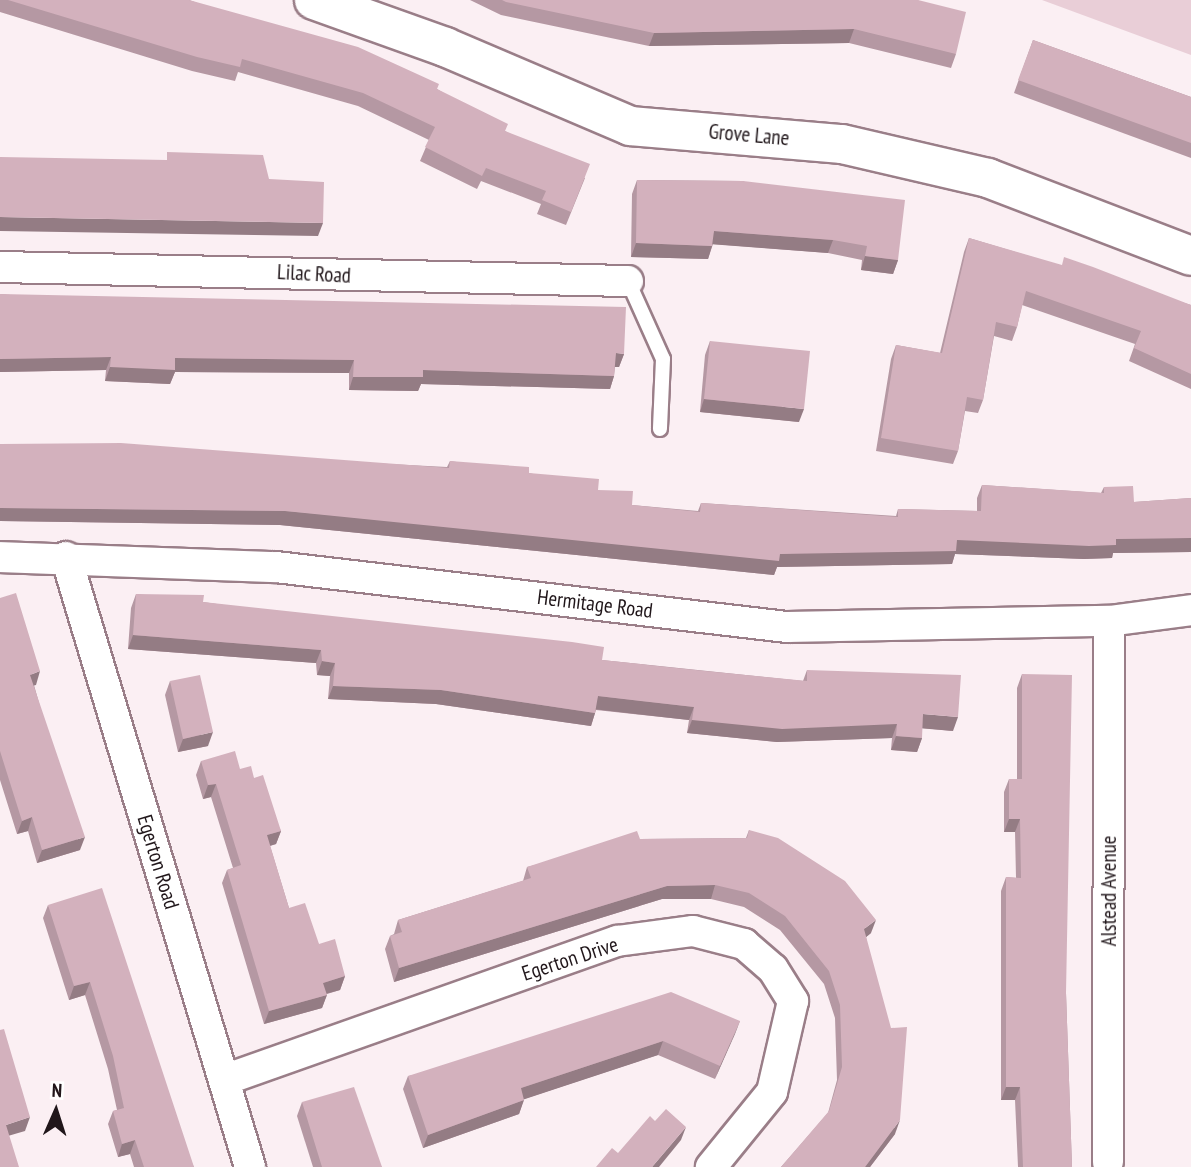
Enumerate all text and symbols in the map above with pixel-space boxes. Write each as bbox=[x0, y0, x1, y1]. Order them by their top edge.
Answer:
street label: Grove Lane bbox=[708, 119, 790, 151]
street label: Lilac Road bbox=[276, 259, 352, 289]
street label: Hermitage Road bbox=[536, 584, 654, 624]
street label: Egerton Road bbox=[132, 812, 184, 912]
street label: Alstead Avenue bbox=[1096, 835, 1122, 947]
street label: Egerton Drive bbox=[519, 932, 621, 986]
north arrow bbox=[21, 1076, 91, 1146]
text: N bbox=[51, 1078, 63, 1102]

